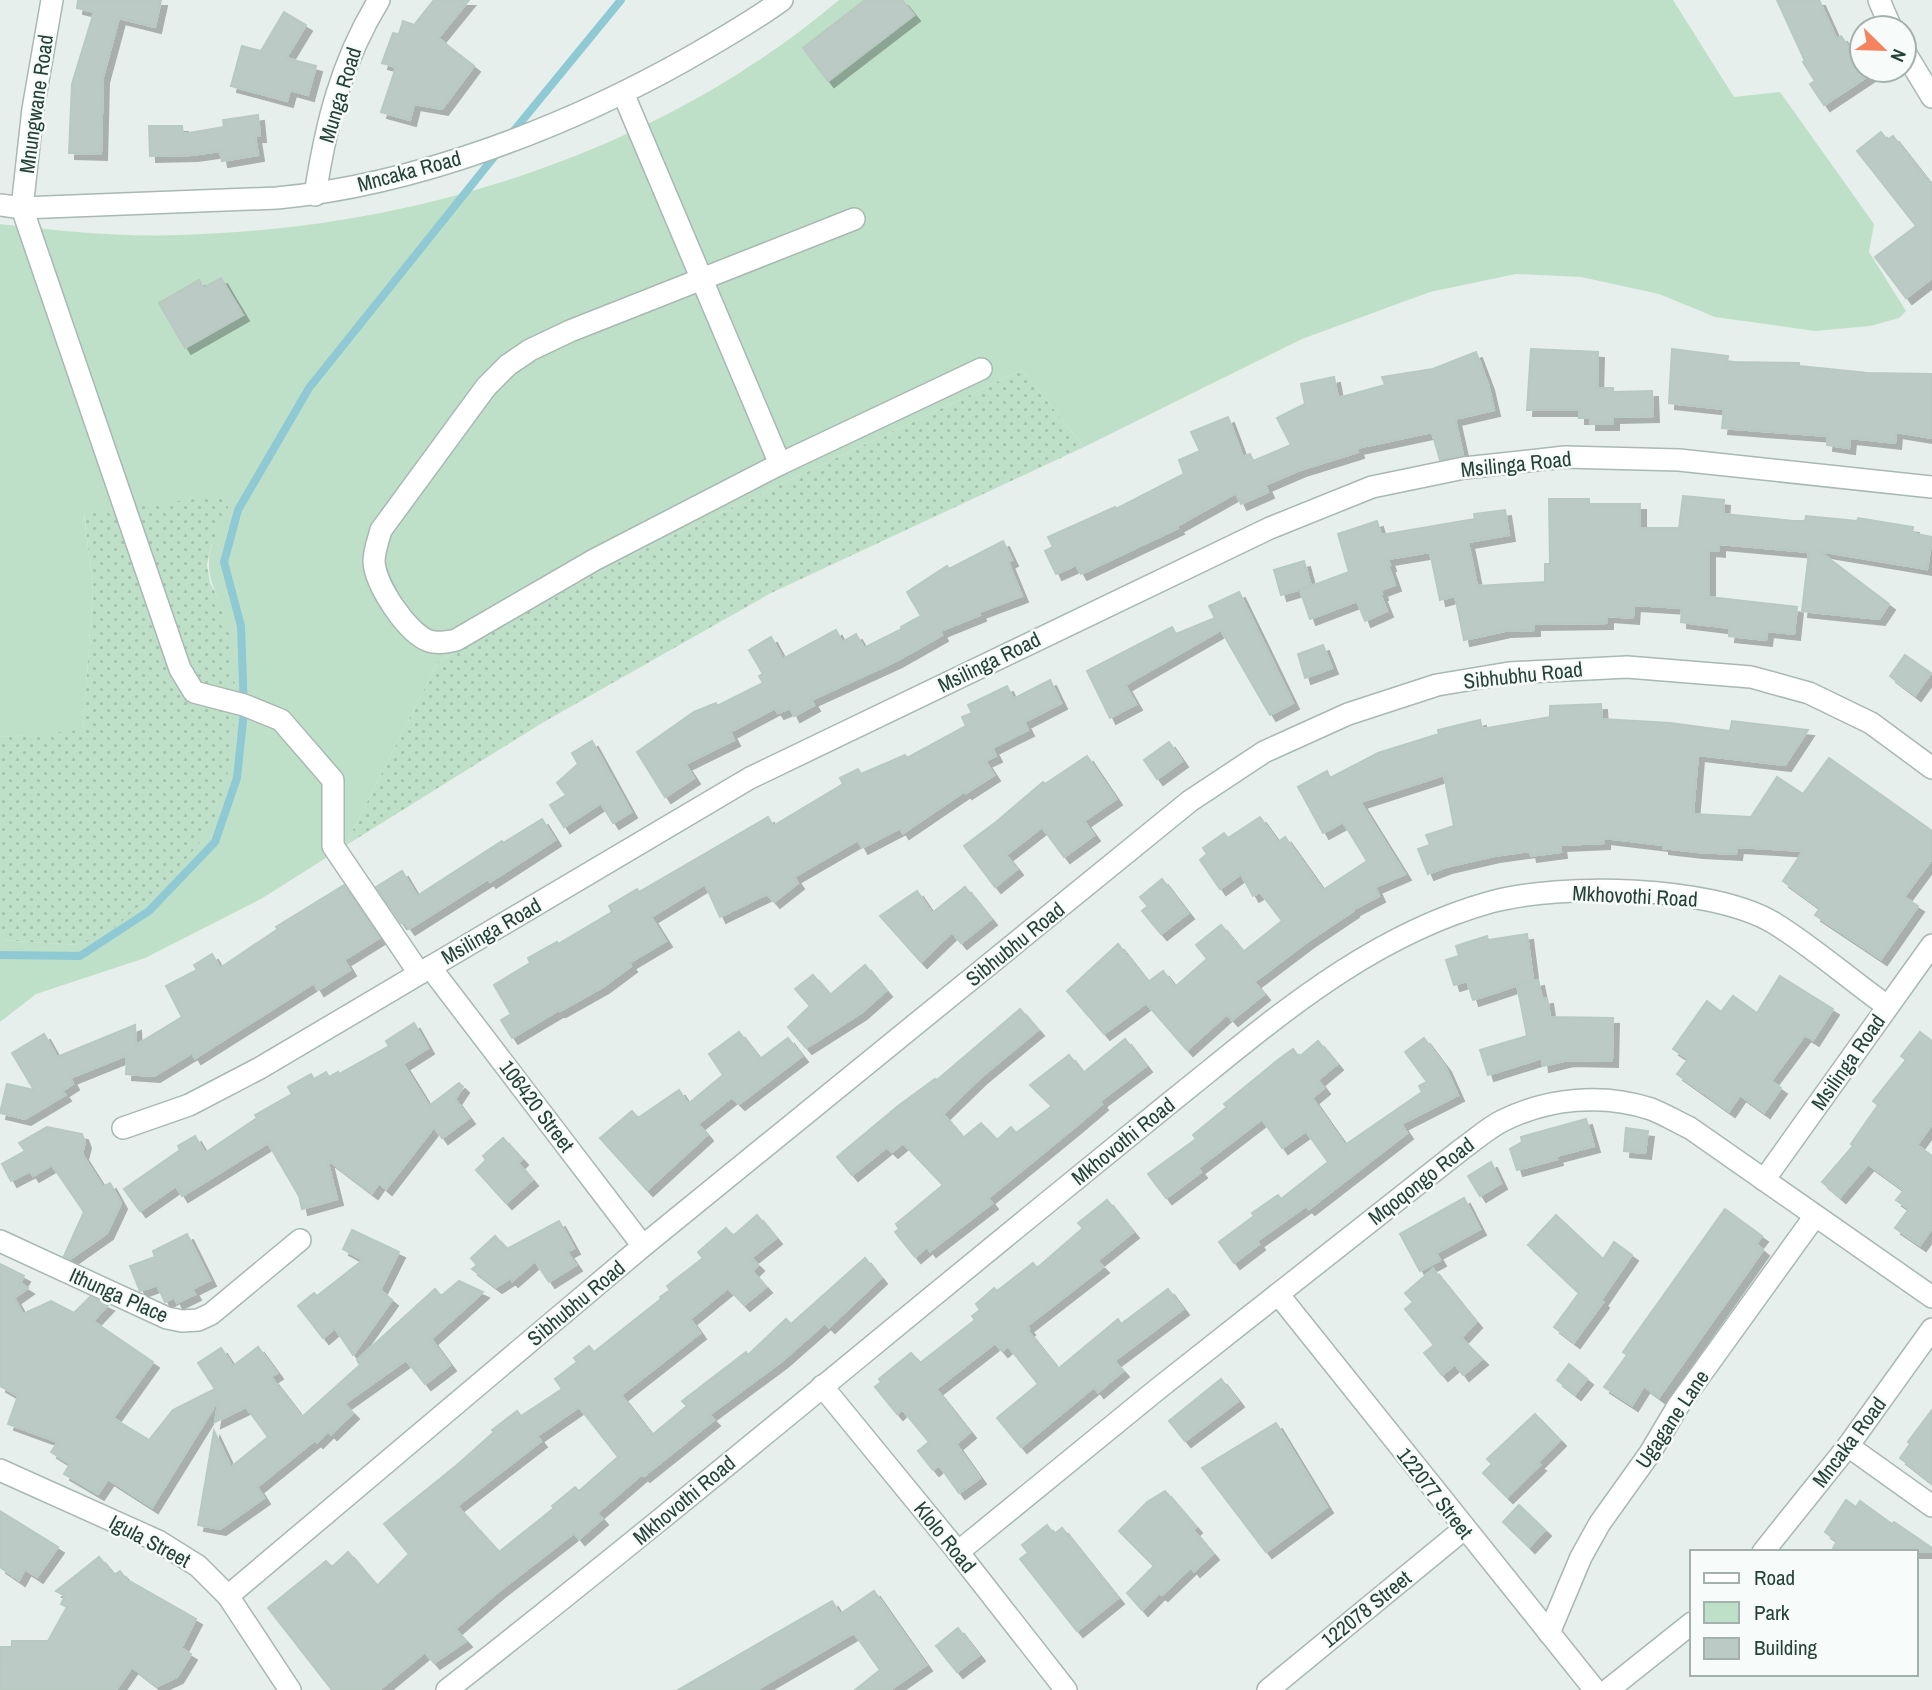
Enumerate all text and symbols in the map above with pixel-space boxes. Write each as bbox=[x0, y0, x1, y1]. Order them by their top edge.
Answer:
north arrow bbox=[1848, 14, 1918, 84]
street label: Mnungwane Road bbox=[12, 33, 60, 175]
street label: Munga Road bbox=[312, 44, 368, 146]
text: N bbox=[1884, 45, 1913, 66]
street label: Mncaka Road bbox=[354, 143, 464, 199]
street label: Msilinga Road bbox=[1459, 444, 1573, 484]
street label: Msilinga Road bbox=[933, 625, 1045, 699]
street label: Sibhubhu Road bbox=[1462, 654, 1584, 696]
street label: Mkhovothi Road bbox=[1572, 878, 1698, 914]
street label: Msilinga Road bbox=[436, 891, 546, 971]
street label: Sibhubhu Road bbox=[959, 895, 1071, 993]
street label: Msilinga Road bbox=[1804, 1008, 1892, 1116]
street label: 106420 Street bbox=[493, 1054, 581, 1158]
street label: Mkhovothi Road bbox=[1065, 1090, 1181, 1192]
street label: Mqoqongo Road bbox=[1362, 1130, 1480, 1232]
street label: Sibhubhu Road bbox=[521, 1253, 631, 1353]
street label: Ithunga Place bbox=[65, 1260, 173, 1330]
street label: Ugagane Lane bbox=[1628, 1364, 1716, 1474]
street label: Mncaka Road bbox=[1805, 1391, 1893, 1493]
street label: 122077 Street bbox=[1390, 1441, 1480, 1545]
street label: Mkhovothi Road bbox=[627, 1449, 741, 1551]
street label: Klolo Road bbox=[907, 1495, 983, 1579]
street label: Igula Street bbox=[104, 1508, 196, 1575]
legend bbox=[1690, 1550, 1918, 1676]
text: Road bbox=[1754, 1563, 1795, 1592]
street label: 122078 Street bbox=[1315, 1564, 1417, 1654]
text: Park bbox=[1754, 1598, 1790, 1627]
text: Building bbox=[1754, 1633, 1818, 1662]

